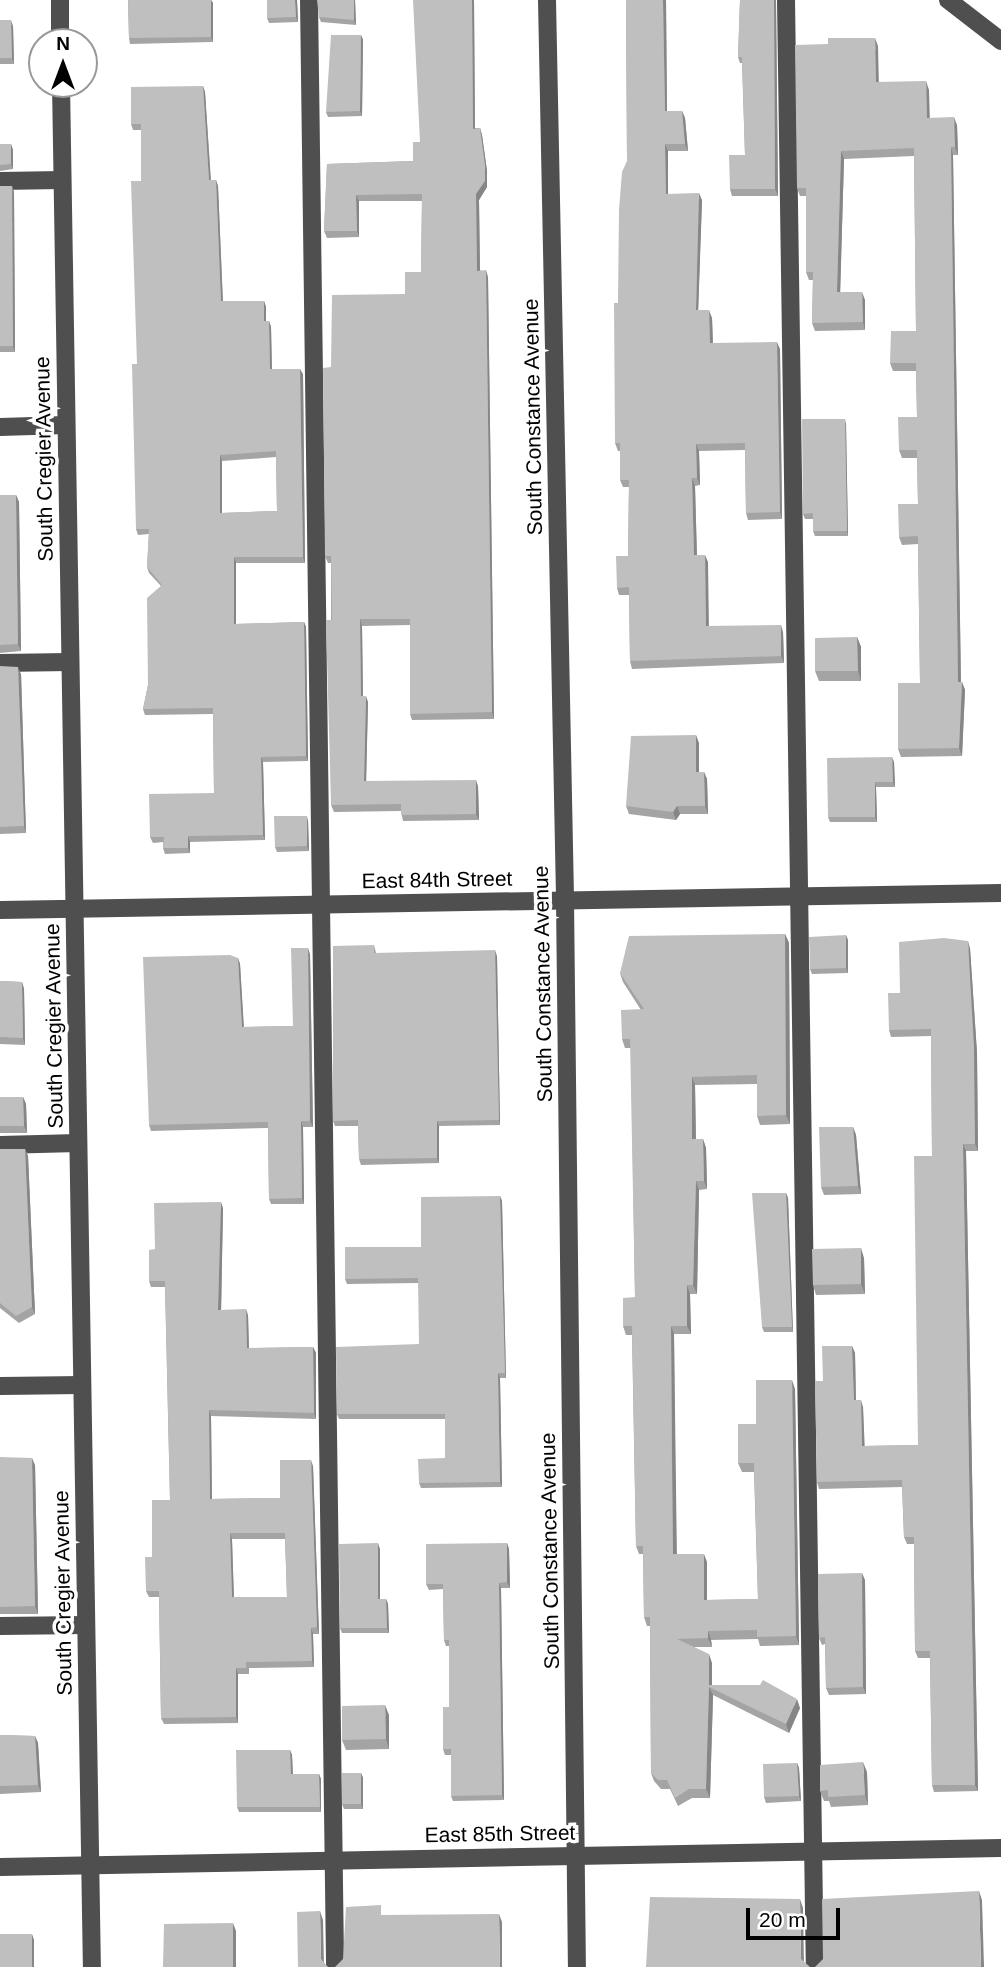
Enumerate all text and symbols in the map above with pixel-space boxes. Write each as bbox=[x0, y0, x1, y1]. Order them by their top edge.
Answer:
north arrow bbox=[28, 28, 98, 98]
text: N bbox=[56, 33, 70, 54]
street label: South Constance Avenue bbox=[518, 298, 548, 536]
street label: South Cregier Avenue bbox=[30, 356, 58, 562]
street label: South Constance Avenue bbox=[528, 865, 558, 1103]
street label: East 84th Street bbox=[361, 866, 513, 894]
street label: South Cregier Avenue bbox=[40, 923, 68, 1129]
street label: South Constance Avenue bbox=[535, 1432, 565, 1670]
street label: South Cregier Avenue bbox=[49, 1490, 77, 1696]
street label: East 85th Street bbox=[424, 1820, 576, 1848]
scale bar bbox=[749, 1894, 844, 1938]
text: 20 m bbox=[759, 1908, 806, 1931]

